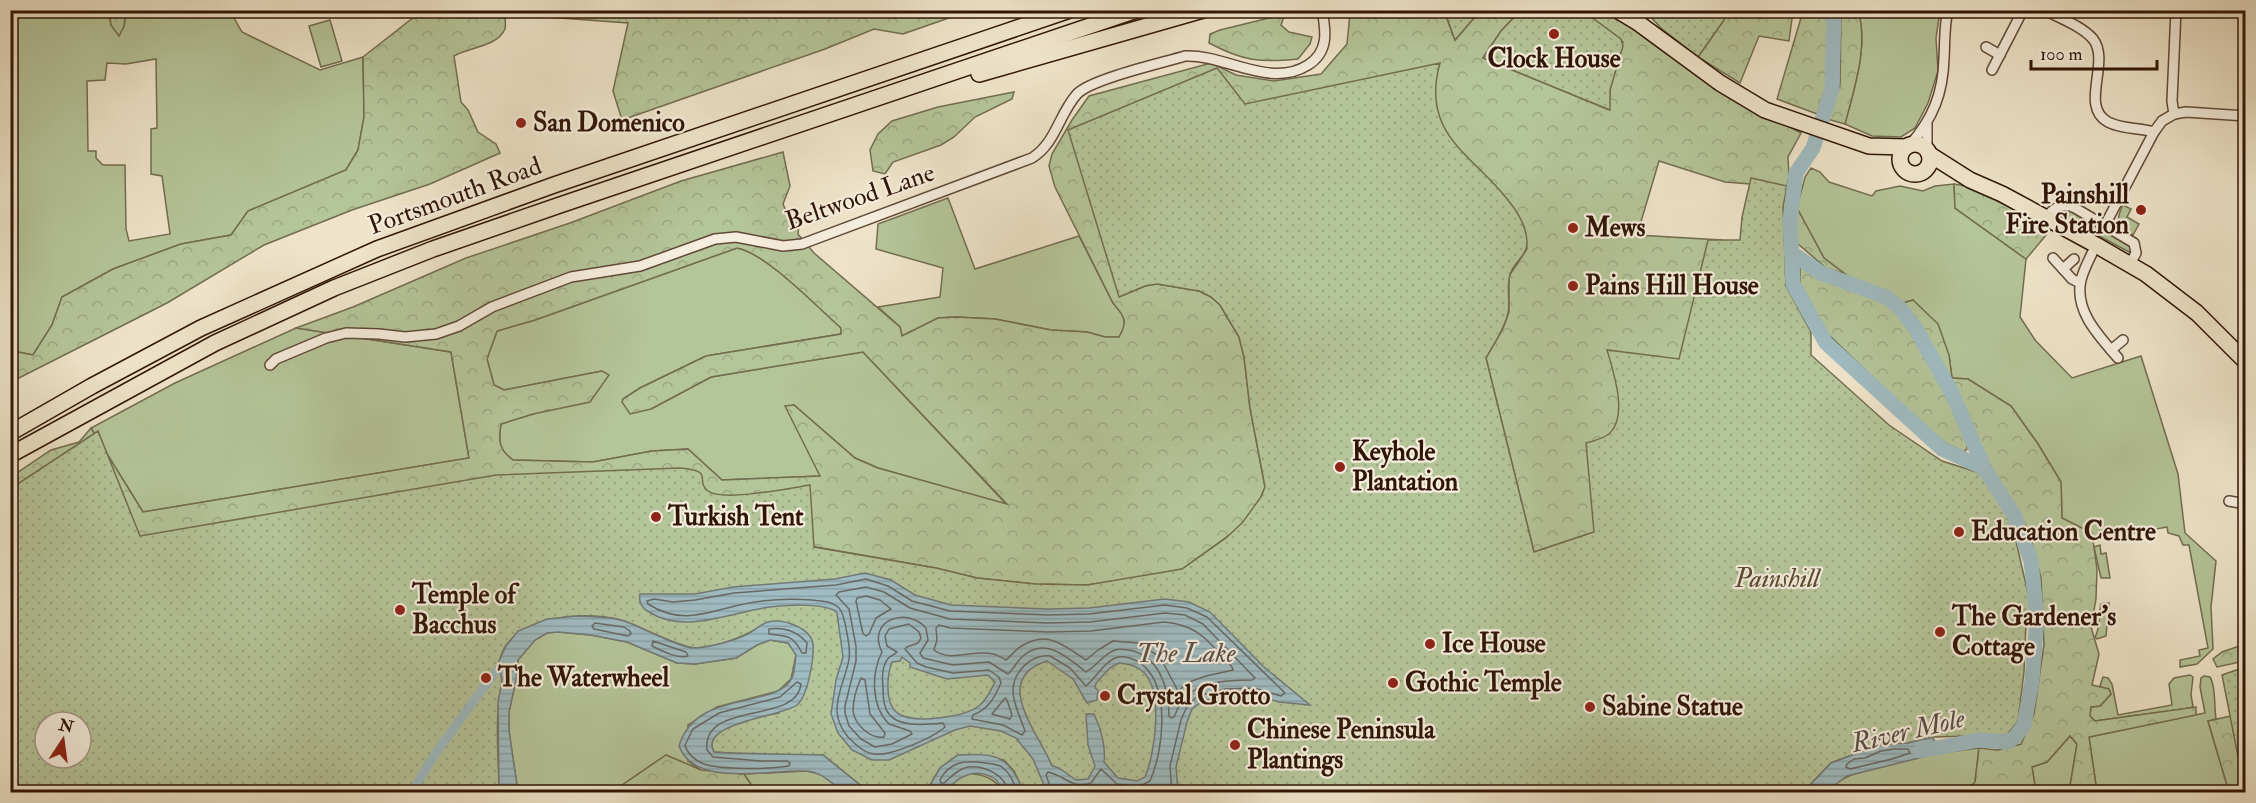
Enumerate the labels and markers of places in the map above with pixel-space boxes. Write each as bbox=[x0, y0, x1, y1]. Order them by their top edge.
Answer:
marker: Clock House bbox=[1547, 27, 1561, 41]
place label: Clock House bbox=[1487, 43, 1621, 75]
place label: San Domenico bbox=[533, 107, 685, 139]
marker: San Domenico bbox=[514, 116, 528, 130]
place label: Painshill Fire Station bbox=[2005, 179, 2130, 241]
marker: Painshill Fire Station bbox=[2134, 203, 2148, 217]
place label: Mews bbox=[1584, 212, 1646, 244]
marker: Mews bbox=[1566, 221, 1580, 235]
place label: Pains Hill House bbox=[1585, 270, 1759, 302]
marker: Pains Hill House bbox=[1566, 279, 1580, 293]
place label: Keyhole Plantation bbox=[1352, 436, 1459, 498]
marker: Keyhole Plantation bbox=[1333, 460, 1347, 474]
place label: Turkish Tent bbox=[667, 501, 804, 533]
marker: Turkish Tent bbox=[649, 510, 663, 524]
place label: Education Centre bbox=[1971, 516, 2156, 548]
marker: Education Centre bbox=[1952, 525, 1966, 539]
place label: Temple of Bacchus bbox=[411, 579, 520, 641]
place label: The Gardener's Cottage bbox=[1951, 601, 2116, 664]
marker: Temple of Bacchus bbox=[393, 603, 407, 617]
marker: The Gardener's Cottage bbox=[1933, 625, 1947, 639]
place label: Ice House bbox=[1442, 628, 1546, 660]
marker: Ice House bbox=[1423, 637, 1437, 651]
place label: The Waterwheel bbox=[497, 662, 669, 694]
place label: Gothic Temple bbox=[1405, 667, 1562, 700]
marker: The Waterwheel bbox=[479, 671, 493, 685]
marker: Gothic Temple bbox=[1386, 676, 1400, 690]
place label: Crystal Grotto bbox=[1117, 680, 1271, 713]
marker: Crystal Grotto bbox=[1098, 689, 1112, 703]
place label: Sabine Statue bbox=[1602, 691, 1743, 723]
marker: Sabine Statue bbox=[1583, 700, 1597, 714]
place label: Chinese Peninsula Plantings bbox=[1247, 714, 1436, 777]
marker: Chinese Peninsula Plantings bbox=[1228, 738, 1242, 752]

